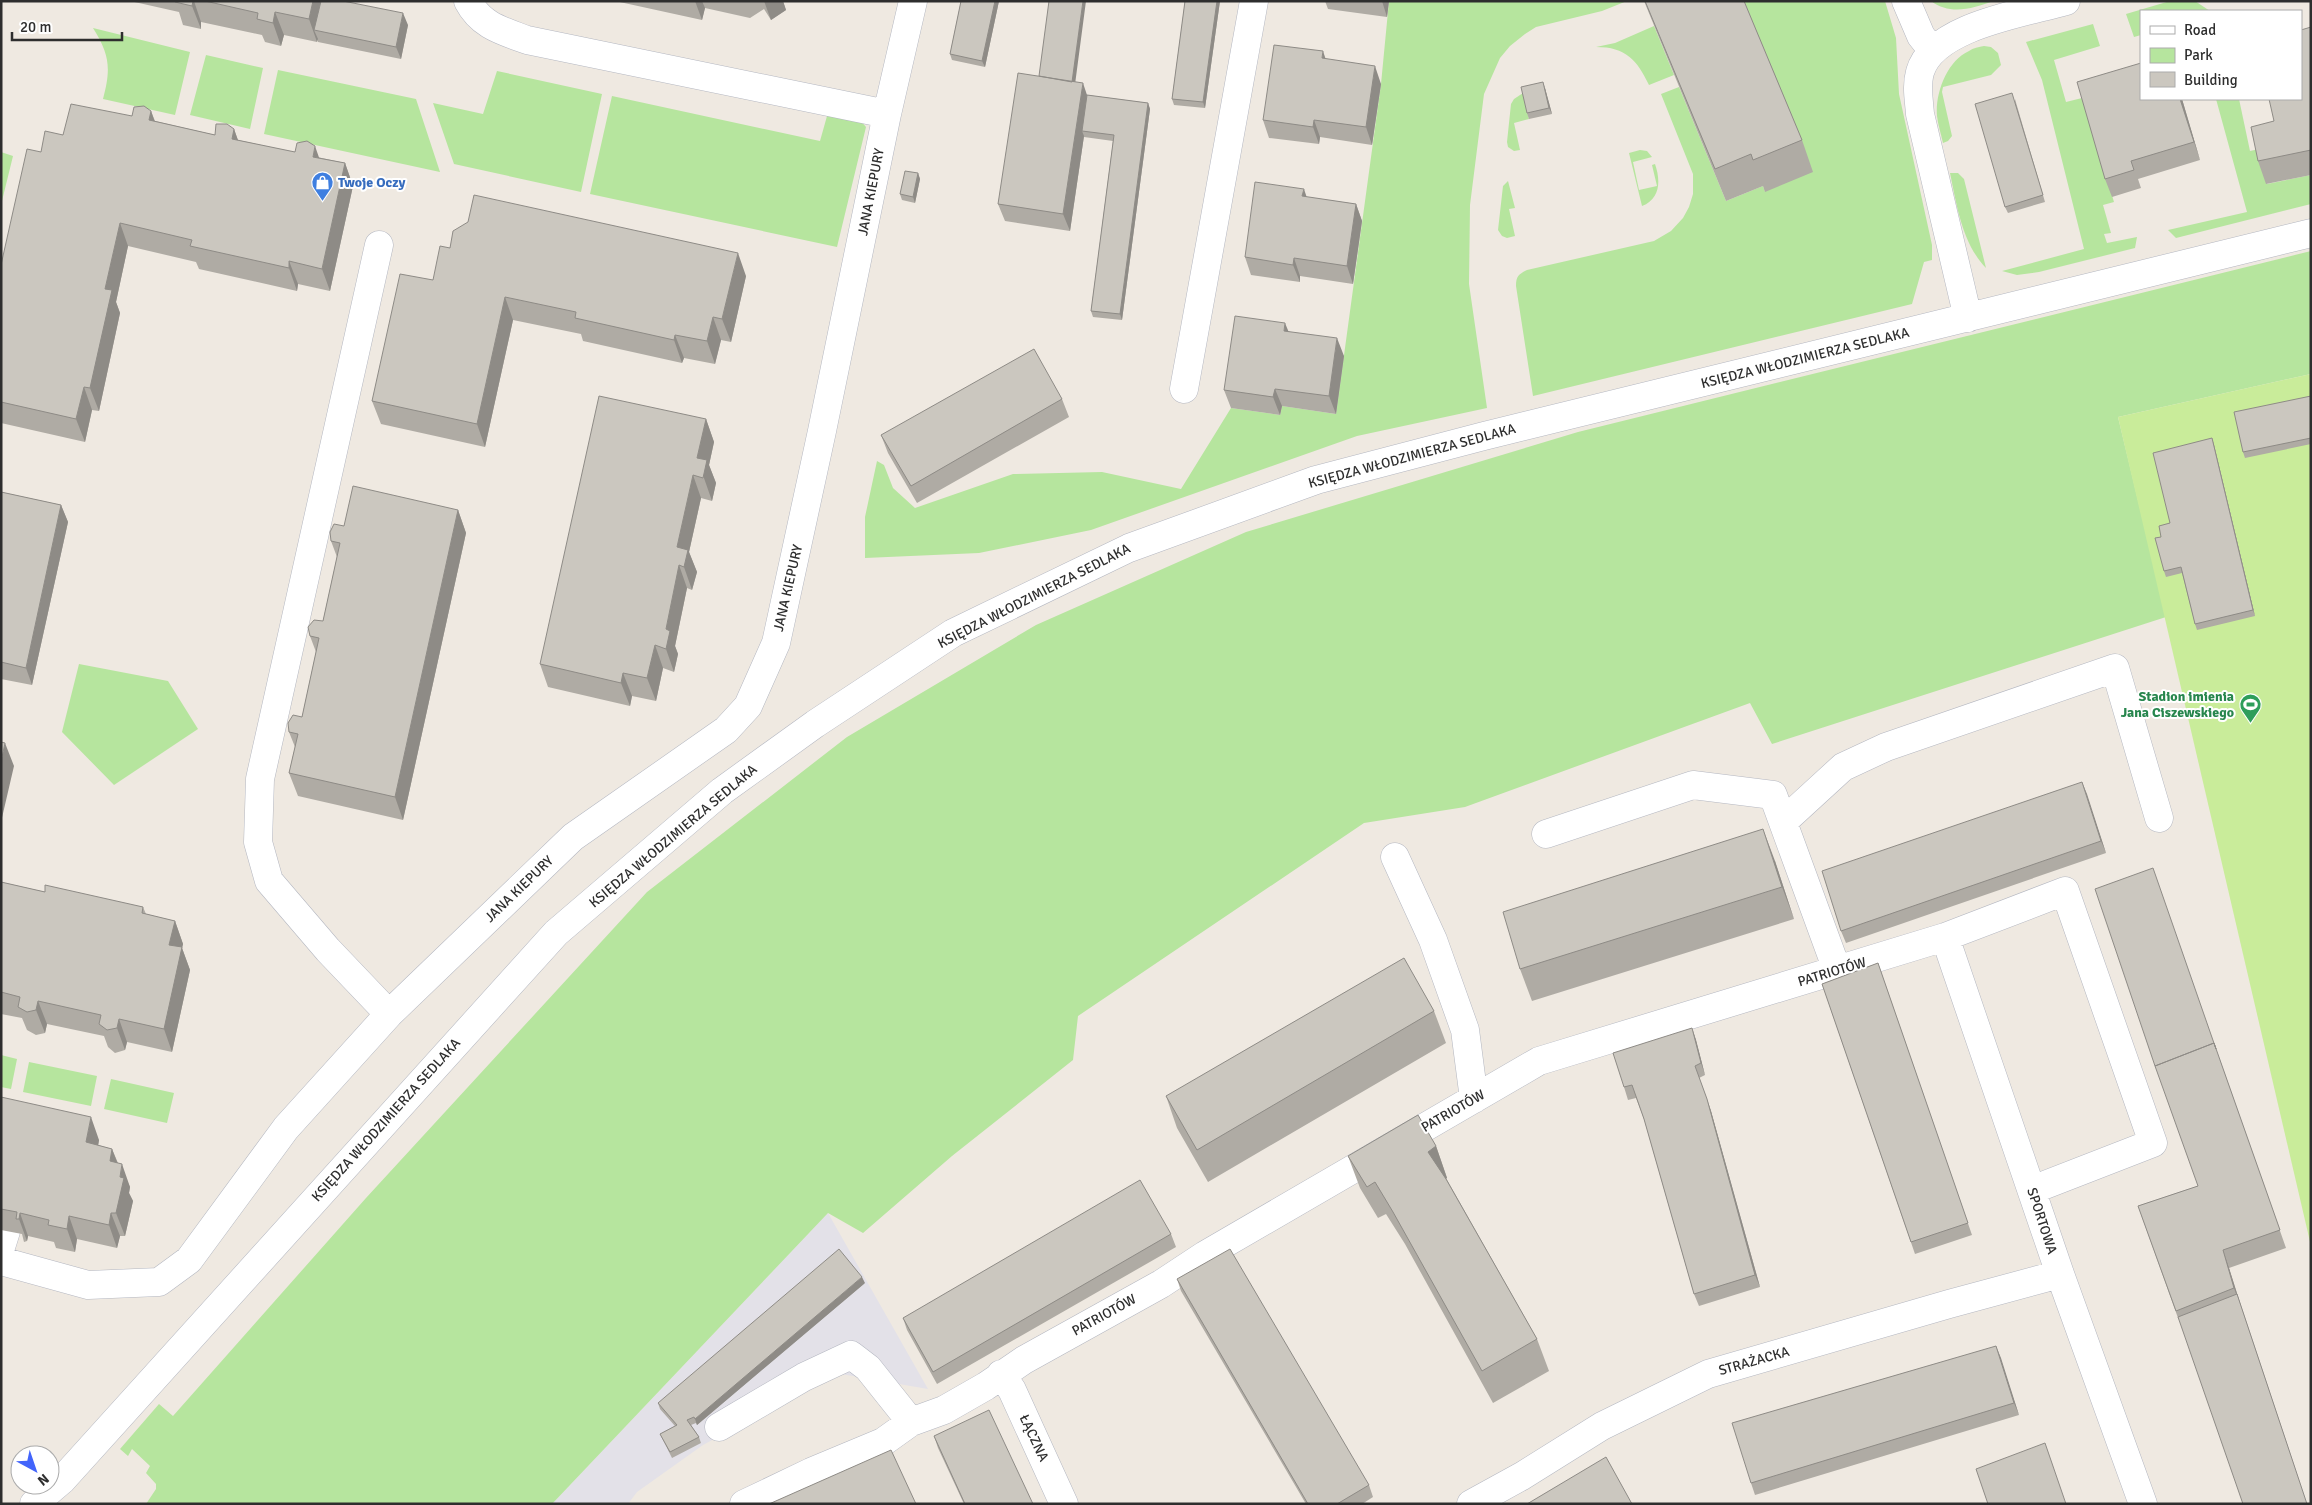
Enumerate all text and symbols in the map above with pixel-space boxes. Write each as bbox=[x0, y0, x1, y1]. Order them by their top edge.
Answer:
scale bar bbox=[12, 10, 122, 42]
legend bbox=[2140, 10, 2302, 100]
text: 20 m bbox=[20, 18, 51, 36]
text: Road bbox=[2184, 21, 2216, 39]
text: Park bbox=[2184, 46, 2213, 64]
text: Building bbox=[2184, 71, 2238, 89]
street label: JANA KIEPURY bbox=[854, 147, 888, 237]
shop icon: Twoje Oczy bbox=[310, 170, 334, 201]
place label: Twoje Oczy bbox=[338, 174, 406, 191]
street label: KSIĘDZA WŁODZIMIERZA SEDLAKA bbox=[1699, 324, 1911, 392]
street label: KSIĘDZA WŁODZIMIERZA SEDLAKA bbox=[1306, 420, 1518, 492]
street label: KSIĘDZA WŁODZIMIERZA SEDLAKA bbox=[935, 540, 1134, 652]
street label: JANA KIEPURY bbox=[770, 543, 806, 633]
place label: Stadion imienia Jana Ciszewskiego bbox=[2121, 688, 2234, 721]
sports icon: Stadion imienia Jana Ciszewskiego bbox=[2238, 692, 2262, 723]
street label: KSIĘDZA WŁODZIMIERZA SEDLAKA bbox=[586, 760, 761, 911]
street label: JANA KIEPURY bbox=[481, 852, 557, 926]
street label: PATRIOTÓW bbox=[1796, 954, 1868, 990]
street label: KSIĘDZA WŁODZIMIERZA SEDLAKA bbox=[308, 1034, 464, 1205]
street label: PATRIOTÓW bbox=[1418, 1086, 1488, 1136]
street label: SPORTOWA bbox=[2023, 1186, 2061, 1257]
street label: PATRIOTÓW bbox=[1069, 1290, 1139, 1340]
street label: STRAŻACKA bbox=[1717, 1343, 1792, 1379]
street label: ŁĄCZNA bbox=[1016, 1412, 1052, 1465]
north arrow bbox=[10, 1445, 60, 1495]
text: N bbox=[34, 1470, 52, 1489]

